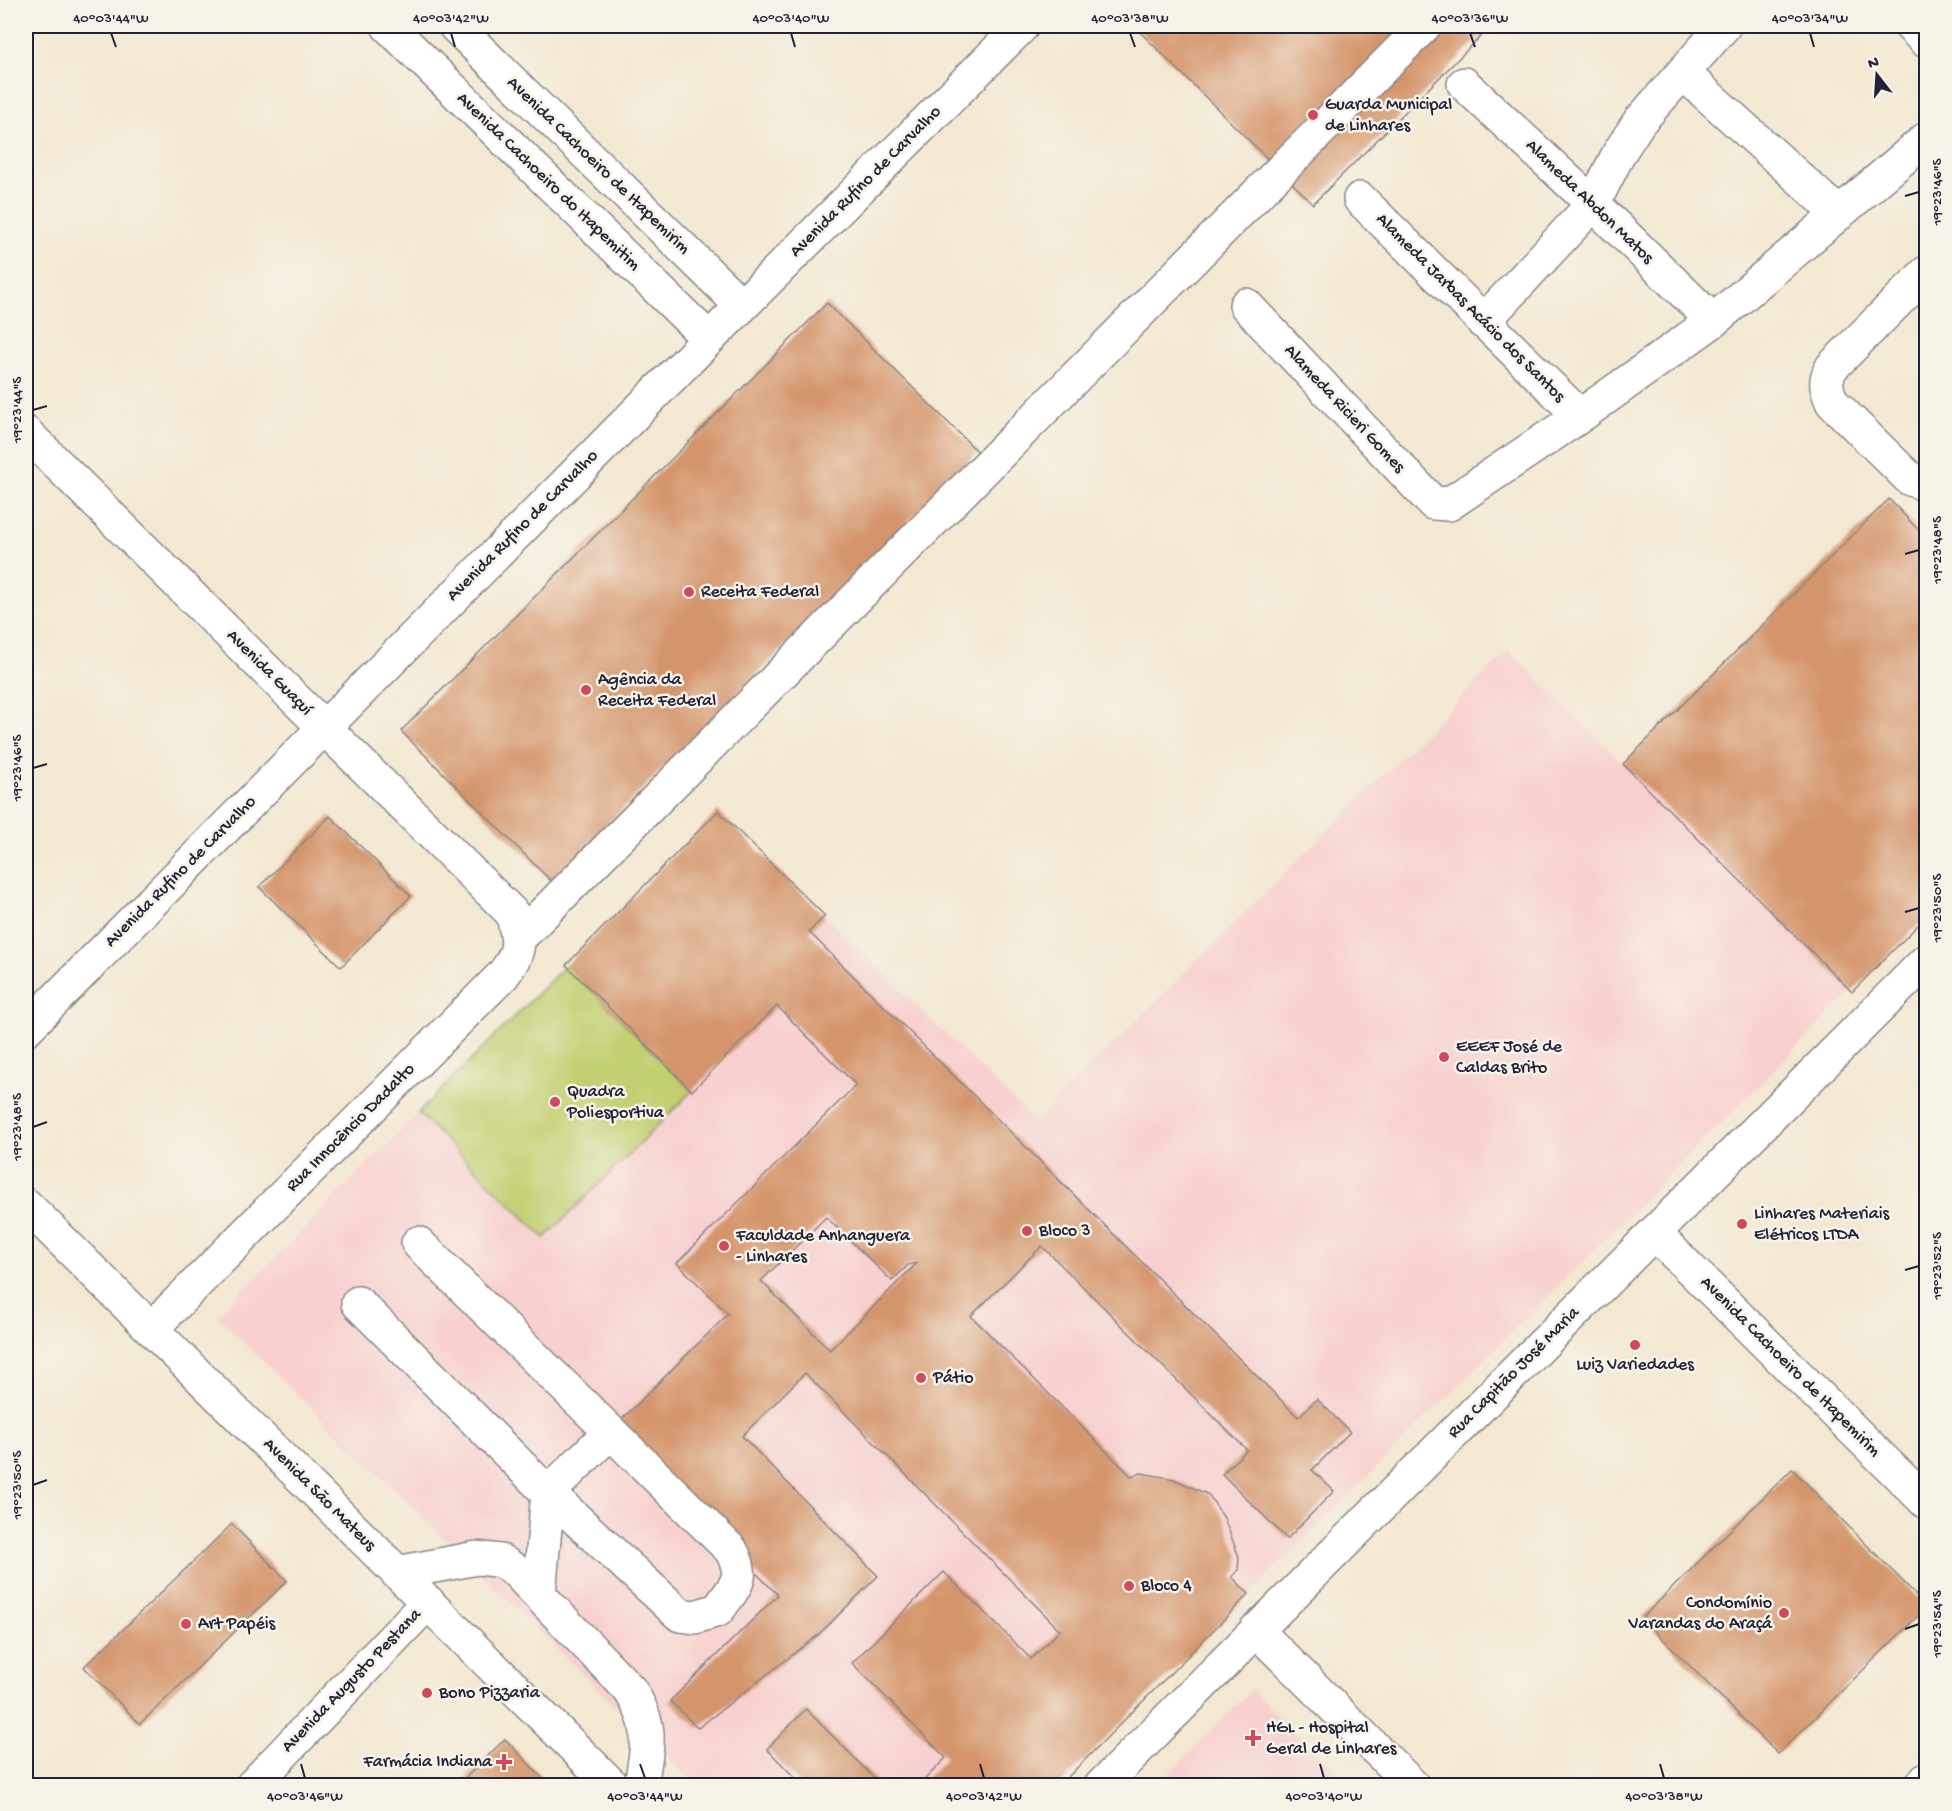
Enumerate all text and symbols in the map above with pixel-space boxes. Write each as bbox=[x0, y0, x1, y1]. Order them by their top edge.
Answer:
text: 40°03'44"W bbox=[73, 10, 149, 28]
text: 40°03'42"W bbox=[413, 10, 489, 28]
text: 40°03'40"W bbox=[752, 10, 830, 28]
text: 40°03'38"W bbox=[1091, 10, 1169, 28]
text: 40°03'36"W bbox=[1432, 10, 1509, 28]
text: 40°03'34"W bbox=[1772, 10, 1848, 28]
north arrow bbox=[1847, 45, 1907, 105]
text: N bbox=[1866, 53, 1882, 75]
street label: Avenida Cachoeiro de Itapemirim bbox=[502, 73, 694, 259]
street label: Avenida Cachoeiro do Itapemitim bbox=[452, 88, 645, 276]
place label: Guarda Municipal de Linhares bbox=[1325, 95, 1452, 137]
street label: Avenida Rufino de Carvalho bbox=[786, 102, 946, 262]
marker: Guarda Municipal de Linhares bbox=[1306, 108, 1320, 122]
street label: Alameda Abdon Matos bbox=[1521, 135, 1658, 270]
text: 19°23'46"S bbox=[1929, 158, 1947, 227]
street label: Alameda Jarbas Acácio dos Santos bbox=[1371, 209, 1570, 408]
street label: Alameda Ricieri Gomes bbox=[1279, 340, 1410, 479]
text: 19°23'44"S bbox=[9, 377, 27, 444]
street label: Avenida Rufino de Carvalho bbox=[443, 446, 603, 606]
text: 19°23'48"S bbox=[1929, 516, 1947, 585]
place label: Receita Federal bbox=[701, 582, 819, 603]
marker: Receita Federal bbox=[682, 585, 696, 599]
street label: Avenida Guaçuí bbox=[221, 625, 317, 721]
place label: Agência da Receita Federal bbox=[598, 670, 716, 712]
marker: Agência da Receita Federal bbox=[579, 683, 593, 697]
text: 19°23'46"S bbox=[9, 734, 27, 803]
street label: Avenida Rufino de Carvalho bbox=[101, 792, 261, 952]
text: 19°23'50"S bbox=[1929, 874, 1947, 943]
place label: EEEF José de Caldas Brito bbox=[1456, 1037, 1563, 1079]
marker: EEEF José de Caldas Brito bbox=[1437, 1050, 1451, 1064]
street label: Rua Innocêncio Dadalto bbox=[282, 1059, 420, 1197]
place label: Quadra Poliesportiva bbox=[566, 1082, 665, 1124]
text: 19°23'48"S bbox=[9, 1093, 27, 1162]
marker: Quadra Poliesportiva bbox=[548, 1095, 562, 1109]
place label: Linhares Materiais Elétricos LTDA bbox=[1754, 1204, 1891, 1246]
marker: Linhares Materiais Elétricos LTDA bbox=[1735, 1217, 1749, 1231]
place label: Bloco 3 bbox=[1038, 1221, 1091, 1242]
marker: Bloco 3 bbox=[1020, 1224, 1034, 1238]
place label: Faculdade Anhanguera - Linhares bbox=[735, 1226, 911, 1268]
text: 19°23'52"S bbox=[1929, 1232, 1947, 1301]
marker: Faculdade Anhanguera - Linhares bbox=[717, 1239, 731, 1253]
street label: Avenida Cachoeiro de Itapemirim bbox=[1695, 1272, 1885, 1462]
street label: Rua Capitão José Maria bbox=[1444, 1302, 1585, 1443]
marker: Luiz Variedades bbox=[1628, 1338, 1642, 1352]
place label: Luiz Variedades bbox=[1576, 1355, 1695, 1376]
place label: Pátio bbox=[932, 1368, 974, 1389]
marker: Pátio bbox=[914, 1371, 928, 1385]
street label: Avenida São Mateus bbox=[258, 1434, 381, 1557]
text: 19°23'50"S bbox=[9, 1451, 27, 1520]
place label: Bloco 4 bbox=[1140, 1576, 1192, 1597]
marker: Bloco 4 bbox=[1122, 1579, 1136, 1593]
text: 19°23'54"S bbox=[1929, 1590, 1947, 1659]
place label: Condomínio Varandas do Araçá bbox=[1627, 1593, 1773, 1635]
street label: Avenida Augusto Pestana bbox=[278, 1604, 427, 1757]
marker: Condomínio Varandas do Araçá bbox=[1777, 1606, 1791, 1620]
place label: Art Papéis bbox=[198, 1614, 277, 1635]
marker: Art Papéis bbox=[179, 1617, 193, 1631]
place label: Bono Pizzaria bbox=[438, 1683, 541, 1704]
marker: Bono Pizzaria bbox=[420, 1686, 434, 1700]
place label: HGL - Hospital Geral de Linhares bbox=[1266, 1718, 1398, 1760]
marker: HGL - Hospital Geral de Linhares bbox=[1244, 1729, 1262, 1747]
place label: Farmácia Indiana bbox=[363, 1752, 493, 1773]
marker: Farmácia Indiana bbox=[497, 1755, 511, 1769]
text: 40°03'46"W bbox=[267, 1788, 343, 1806]
text: 40°03'44"W bbox=[607, 1788, 683, 1806]
text: 40°03'42"W bbox=[946, 1788, 1022, 1806]
text: 40°03'40"W bbox=[1285, 1788, 1363, 1806]
text: 40°03'38"W bbox=[1625, 1788, 1703, 1806]

